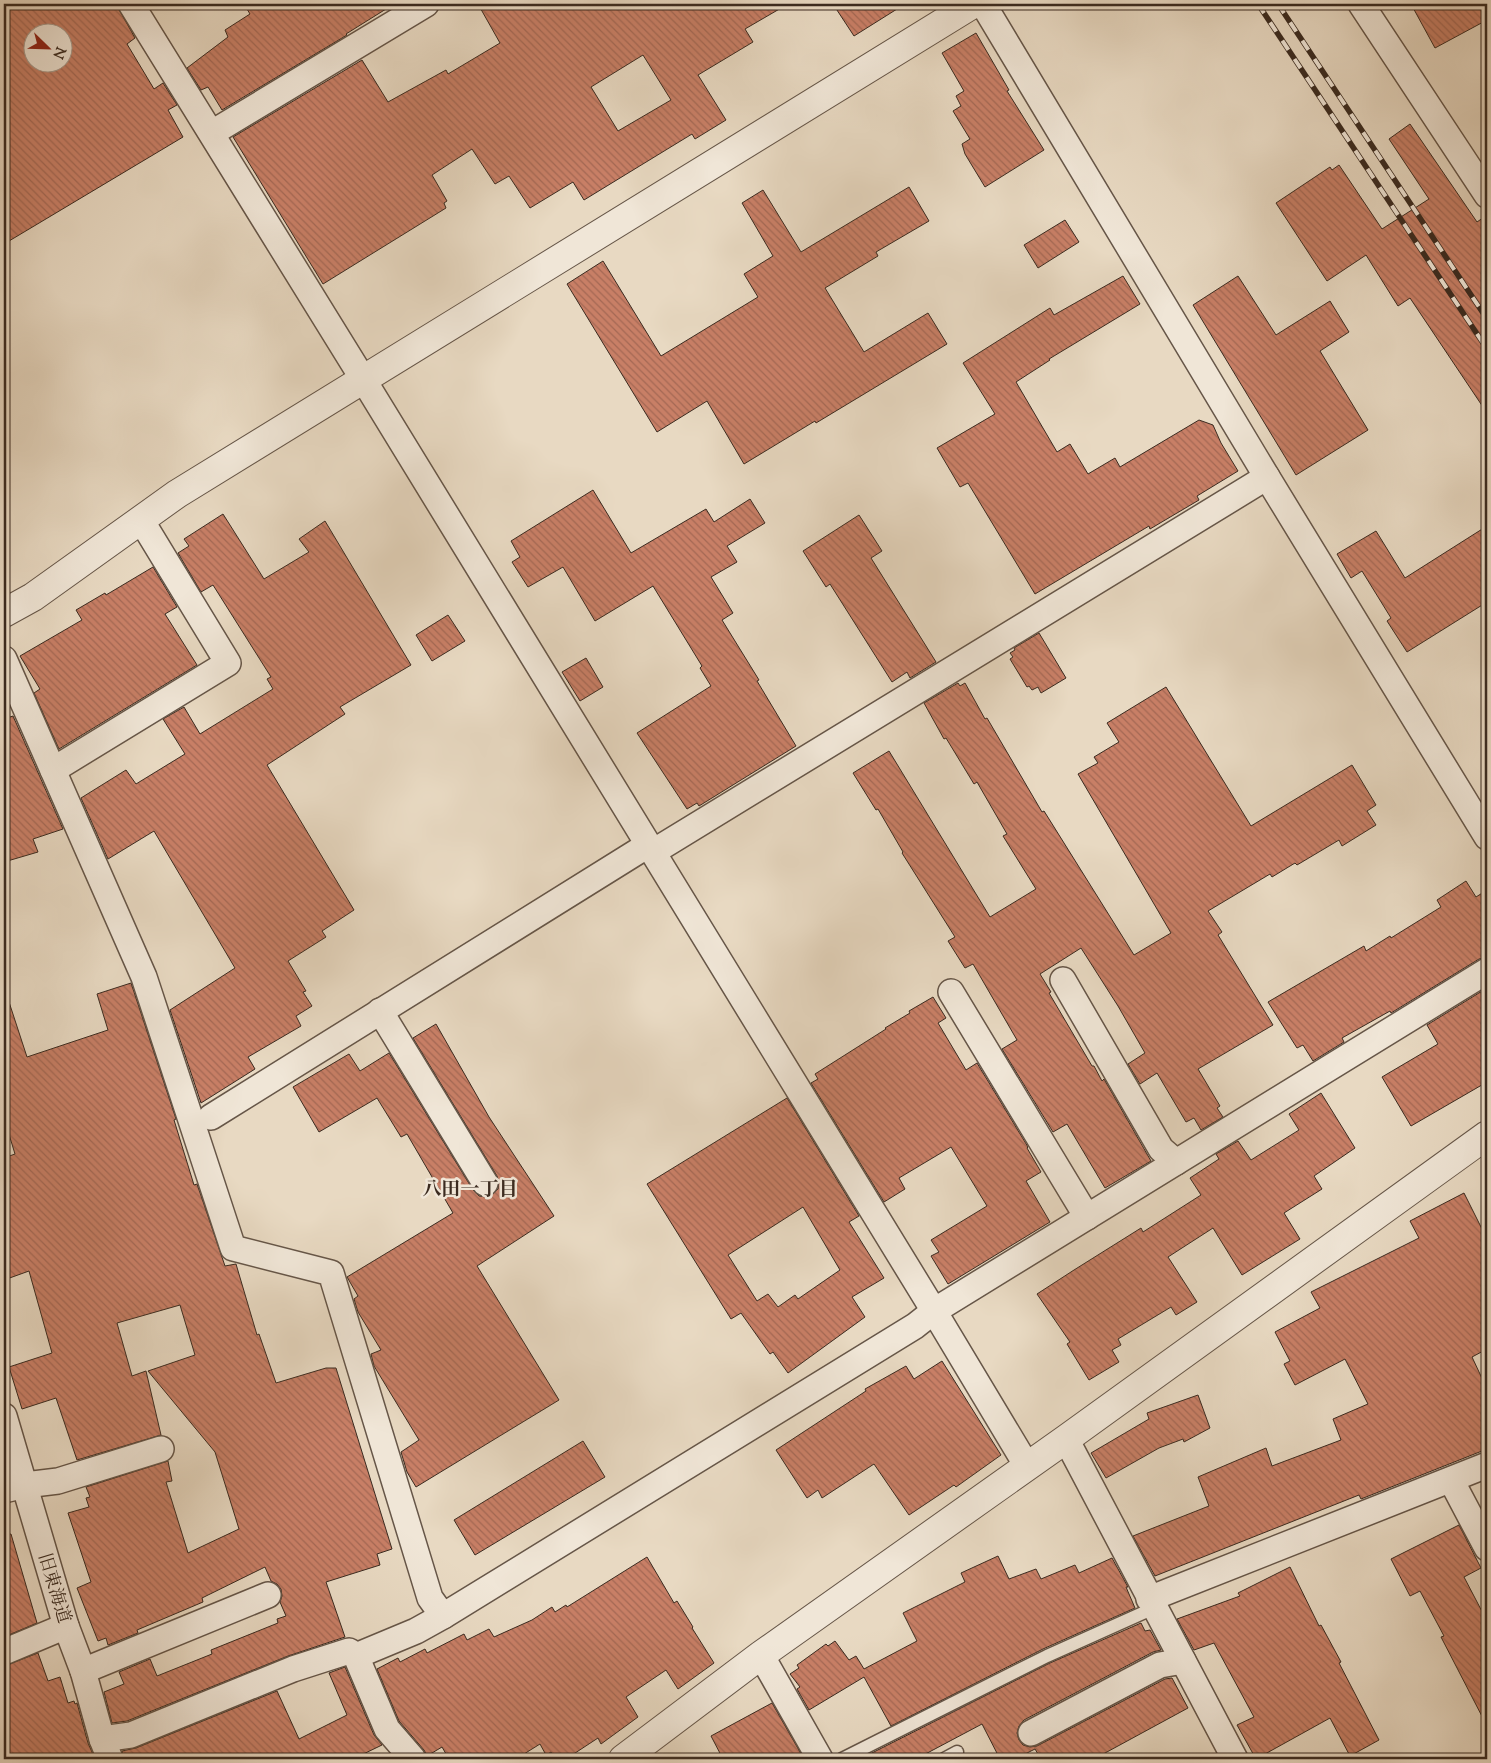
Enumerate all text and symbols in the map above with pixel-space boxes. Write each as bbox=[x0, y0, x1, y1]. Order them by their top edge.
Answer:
north arrow bbox=[22, 22, 72, 72]
text: N bbox=[47, 43, 70, 61]
district label: 八田一丁目 bbox=[422, 1177, 518, 1204]
street label: 旧東海道 bbox=[30, 1550, 76, 1627]

